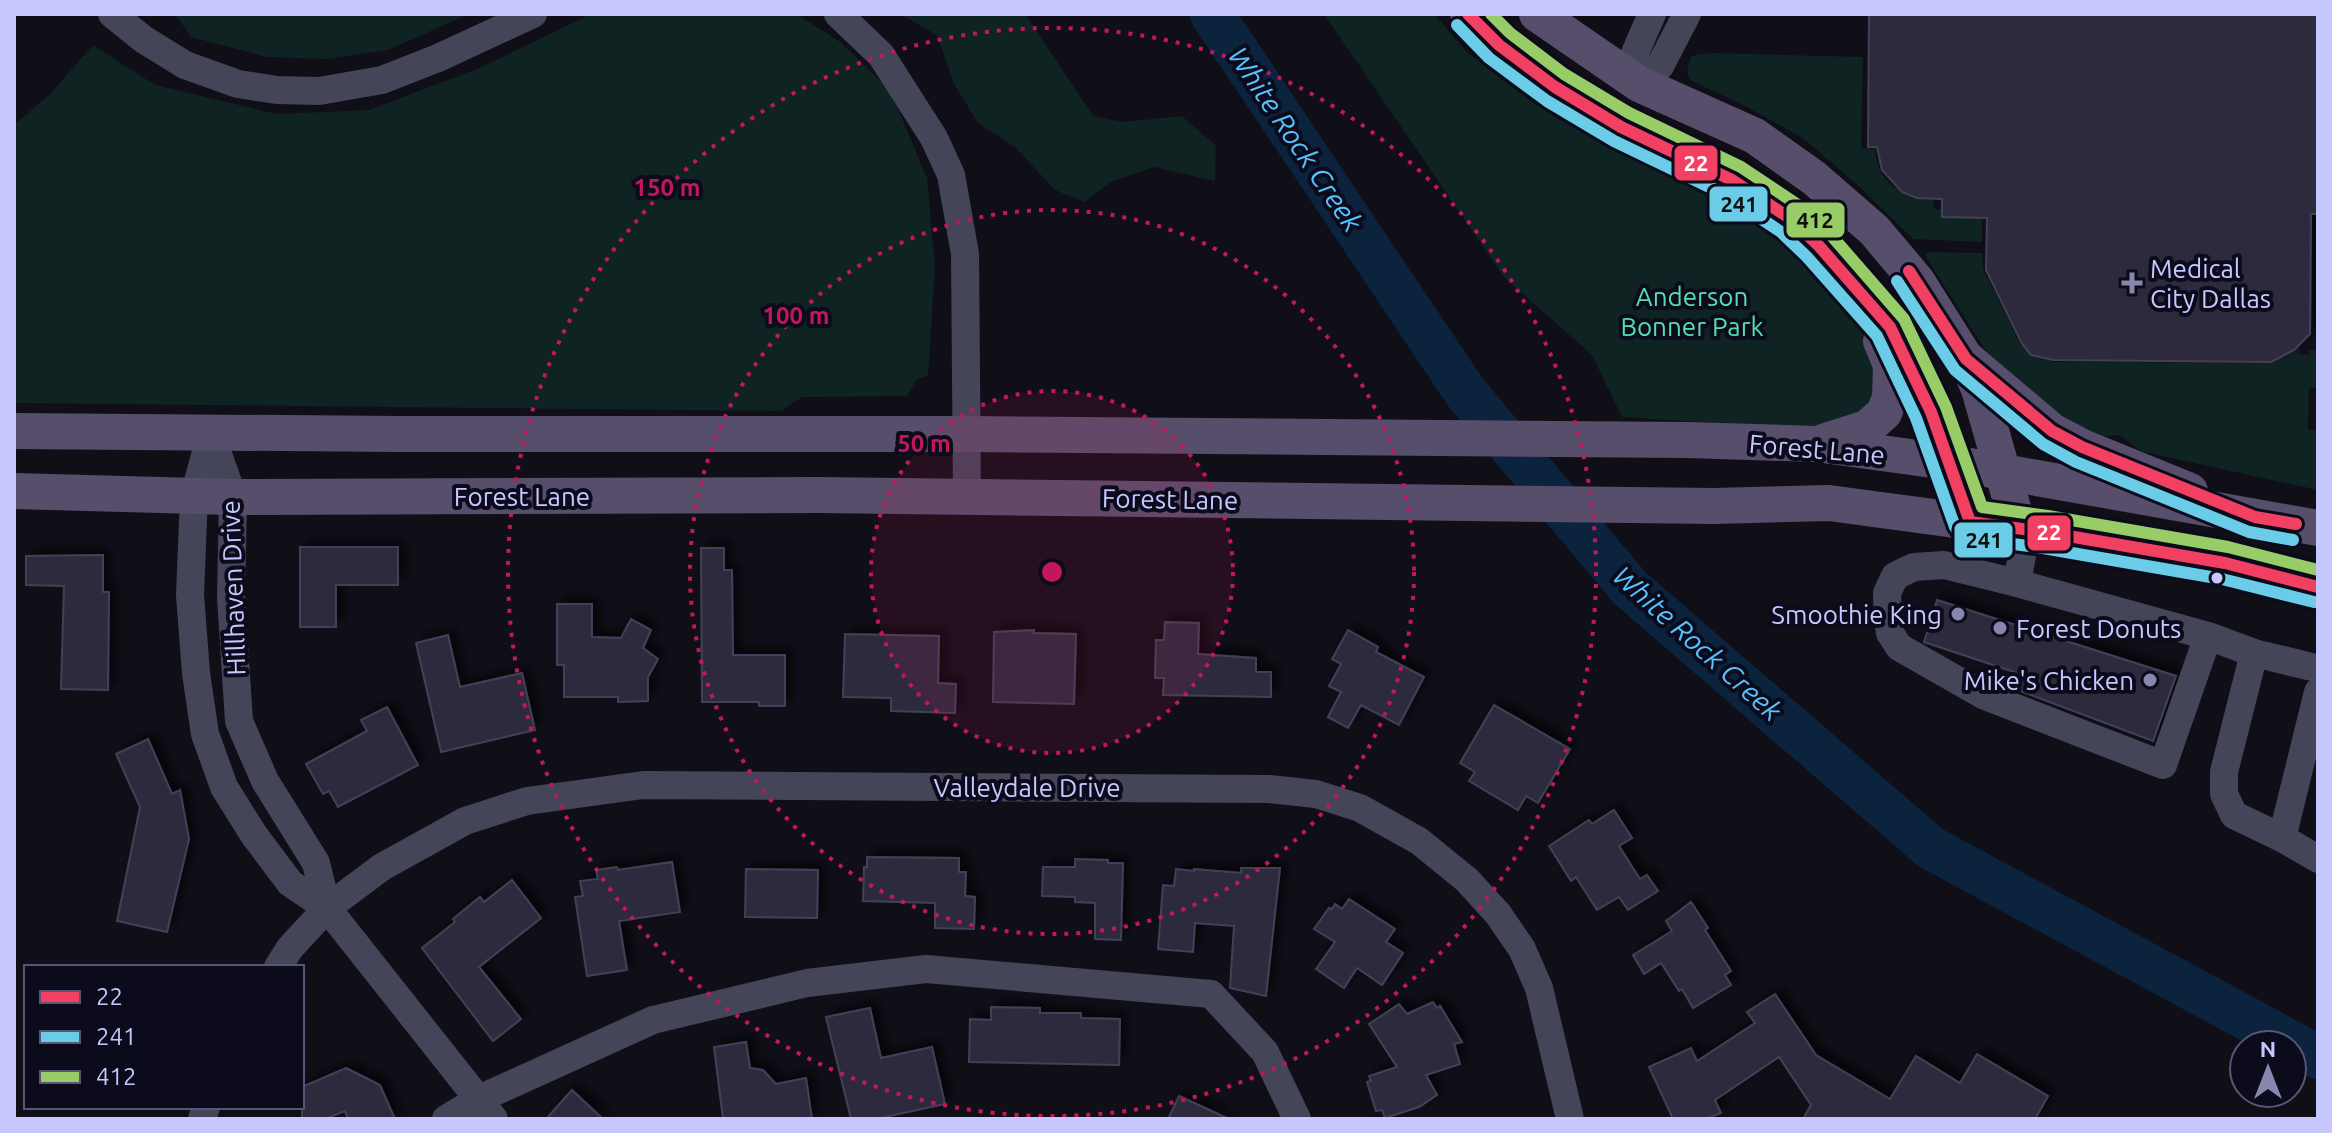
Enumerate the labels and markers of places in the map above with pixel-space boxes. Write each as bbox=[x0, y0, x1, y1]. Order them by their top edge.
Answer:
place label: Medical City Dallas bbox=[2150, 254, 2271, 313]
marker: Medical City Dallas bbox=[2121, 272, 2143, 294]
centre of rings bbox=[1038, 558, 1066, 586]
unlabelled marker bbox=[2209, 570, 2225, 586]
place label: Smoothie King bbox=[1771, 600, 1942, 629]
marker: Smoothie King bbox=[1949, 605, 1967, 623]
place label: Forest Donuts bbox=[2016, 614, 2181, 643]
marker: Forest Donuts bbox=[1991, 619, 2009, 637]
place label: Mike's Chicken bbox=[1964, 666, 2134, 695]
marker: Mike's Chicken bbox=[2141, 671, 2159, 689]

